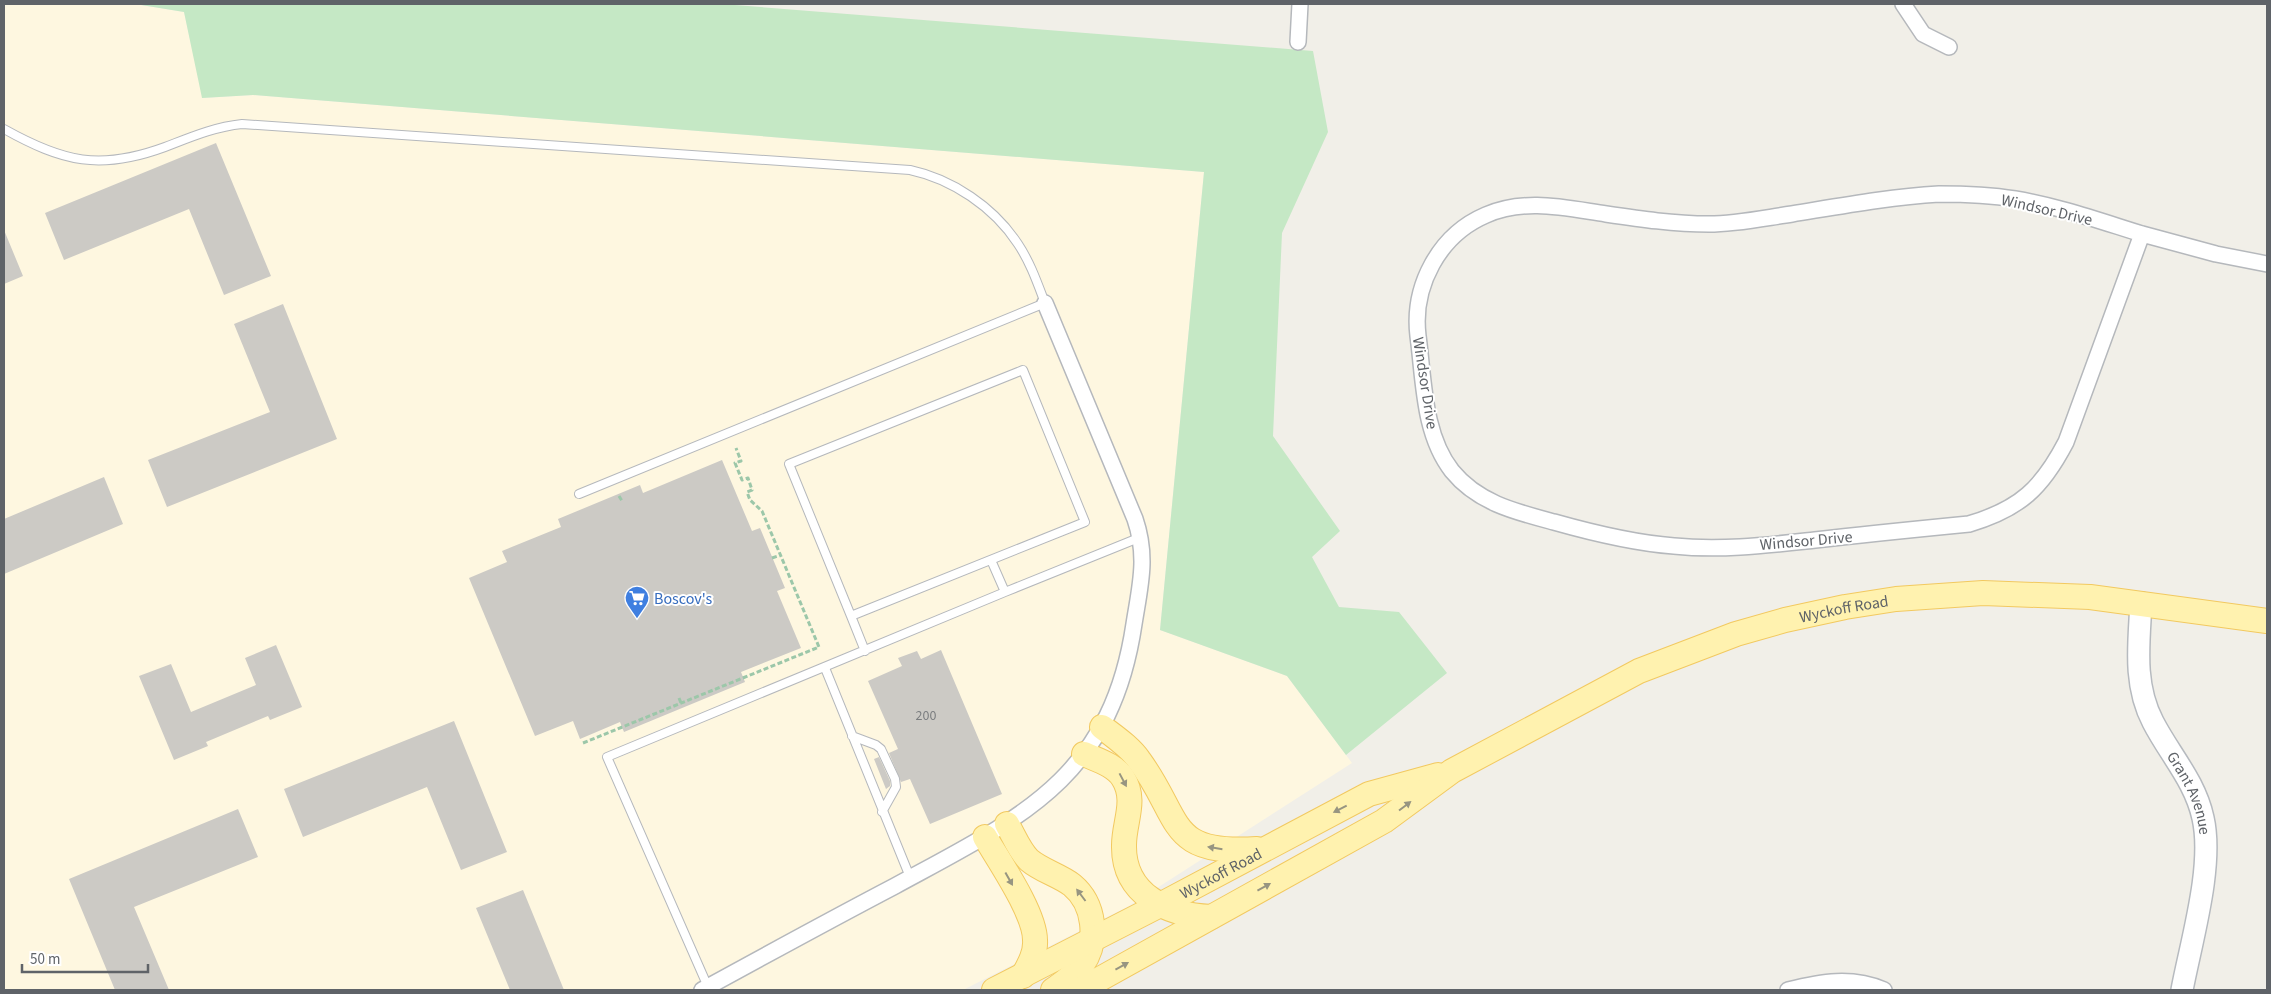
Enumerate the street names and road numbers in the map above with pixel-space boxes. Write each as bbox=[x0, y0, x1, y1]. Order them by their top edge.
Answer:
street label: Windsor Drive bbox=[1999, 189, 2095, 231]
street label: Windsor Drive bbox=[1407, 336, 1443, 431]
street label: Windsor Drive bbox=[1759, 526, 1853, 556]
street label: Wyckoff Road bbox=[1797, 590, 1890, 629]
street label: Grant Avenue bbox=[2161, 747, 2215, 836]
street label: Wyckoff Road bbox=[1176, 843, 1266, 905]

